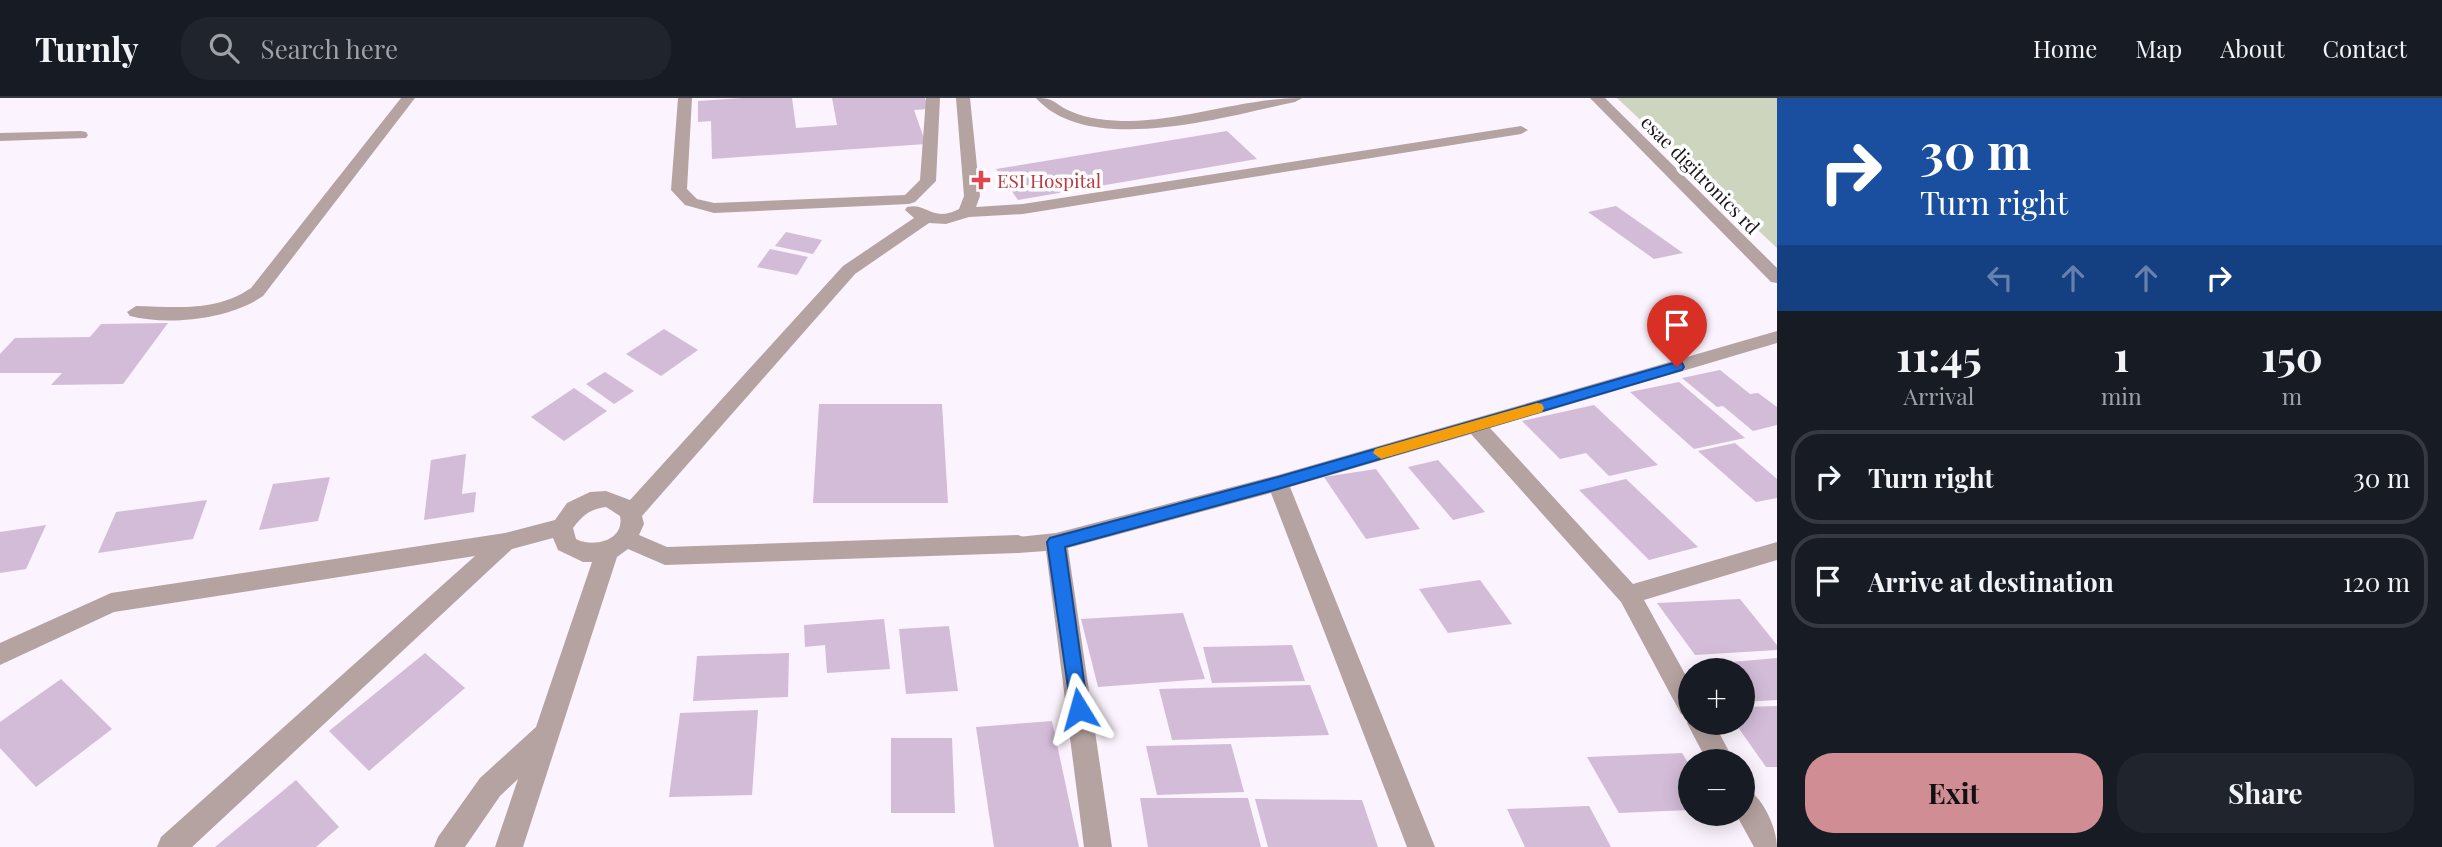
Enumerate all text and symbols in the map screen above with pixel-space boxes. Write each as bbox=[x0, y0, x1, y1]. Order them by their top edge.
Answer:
search box bbox=[181, 17, 671, 80]
text: Turnly bbox=[35, 26, 139, 70]
icon: search bbox=[205, 29, 243, 67]
text: Search here bbox=[261, 31, 398, 66]
text: Home bbox=[2033, 32, 2097, 64]
text: Map bbox=[2135, 32, 2182, 64]
text: About bbox=[2220, 32, 2284, 64]
text: Contact bbox=[2322, 32, 2407, 64]
street label: esae digitronics rd bbox=[1636, 109, 1766, 239]
text: 30 m bbox=[1920, 117, 2031, 182]
icon: right bbox=[1805, 126, 1896, 217]
place label: ESI Hospital bbox=[997, 167, 1102, 193]
marker: ESI Hospital bbox=[971, 170, 991, 190]
text: Turn right bbox=[1920, 180, 2068, 223]
icon: left bbox=[1981, 259, 2019, 297]
icon: ahead bbox=[2054, 259, 2092, 297]
icon: ahead bbox=[2127, 259, 2165, 297]
icon: right bbox=[2200, 259, 2238, 297]
pin bbox=[1647, 295, 1707, 367]
icon: arrive bbox=[1658, 306, 1696, 344]
text: 11:45 bbox=[1896, 327, 1982, 383]
text: 1 bbox=[2113, 327, 2129, 383]
text: 150 bbox=[2261, 327, 2323, 383]
text: Arrival bbox=[1904, 380, 1974, 411]
text: min bbox=[2101, 380, 2142, 411]
text: m bbox=[2282, 380, 2302, 411]
icon: right bbox=[1809, 458, 1847, 496]
text: Turn right bbox=[1868, 460, 1994, 495]
text: 30 m bbox=[2353, 460, 2410, 495]
icon: arrive bbox=[1809, 562, 1847, 600]
text: Arrive at destination bbox=[1868, 564, 2114, 599]
text: 120 m bbox=[2343, 564, 2410, 599]
map controls bbox=[1678, 658, 1755, 826]
button: + bbox=[1678, 658, 1755, 735]
position arrow bbox=[1042, 672, 1116, 746]
button: − bbox=[1678, 749, 1755, 826]
button: Exit bbox=[1805, 753, 2103, 833]
button: Share bbox=[2117, 753, 2414, 833]

